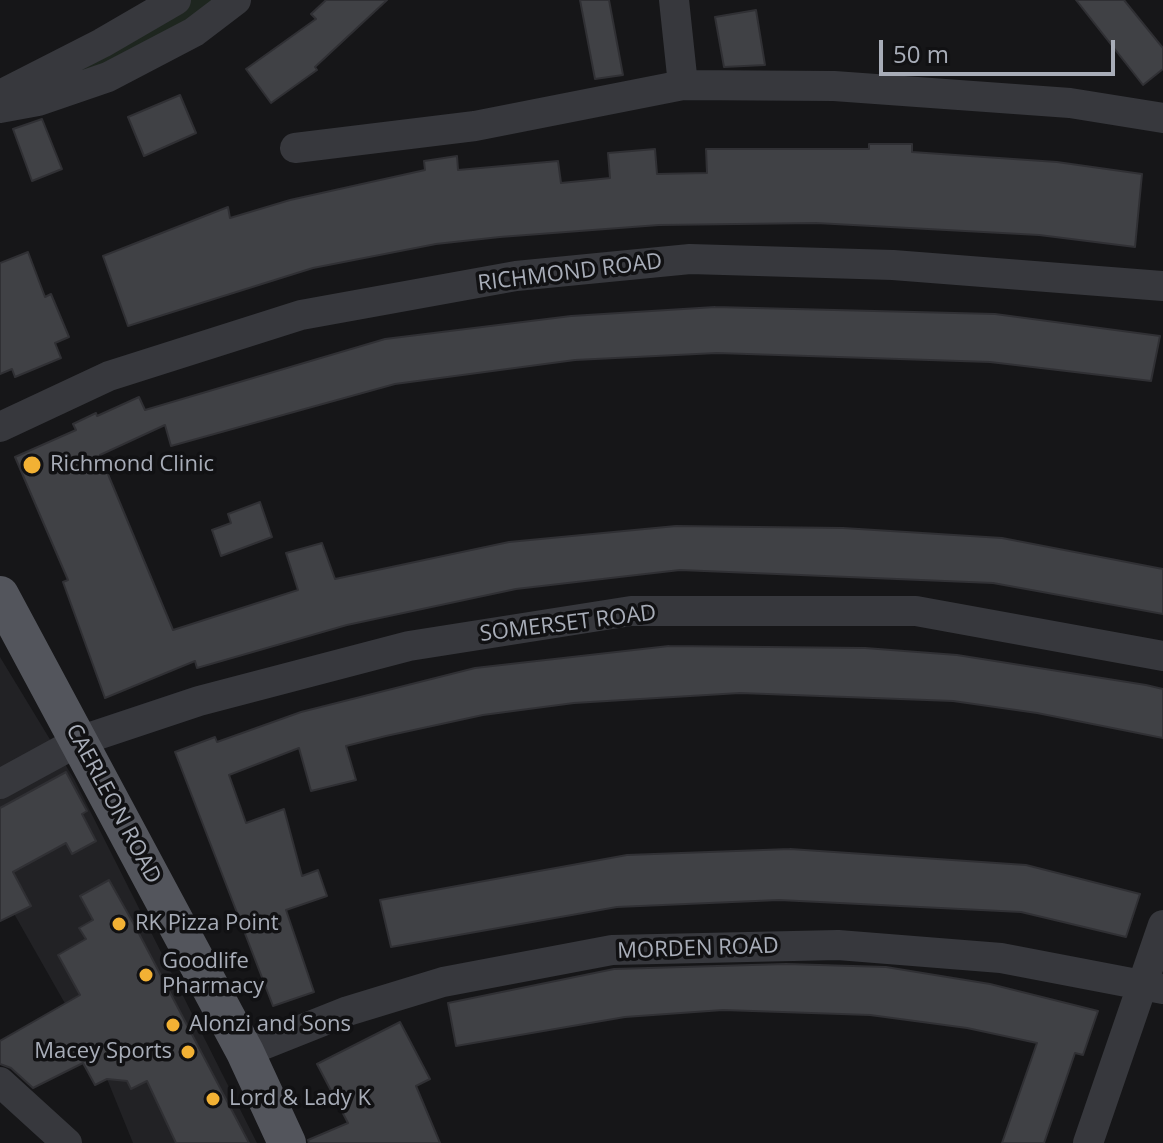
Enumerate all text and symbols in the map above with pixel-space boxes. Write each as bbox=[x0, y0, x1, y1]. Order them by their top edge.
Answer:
scale bar bbox=[883, 24, 1119, 74]
text: 50 m bbox=[893, 37, 949, 70]
street label: RICHMOND ROAD bbox=[476, 249, 664, 297]
place label: Richmond Clinic bbox=[50, 452, 214, 478]
marker: Richmond Clinic bbox=[21, 454, 43, 476]
street label: SOMERSET ROAD bbox=[478, 600, 658, 648]
street label: CAERLEON ROAD bbox=[60, 720, 166, 888]
place label: RK Pizza Point bbox=[135, 911, 278, 937]
marker: RK Pizza Point bbox=[110, 915, 128, 933]
street label: MORDEN ROAD bbox=[617, 933, 779, 965]
place label: Goodlife Pharmacy bbox=[162, 949, 264, 1000]
marker: Goodlife Pharmacy bbox=[137, 966, 155, 984]
place label: Alonzi and Sons bbox=[189, 1012, 351, 1038]
marker: Alonzi and Sons bbox=[164, 1016, 182, 1034]
place label: Macey Sports bbox=[34, 1039, 172, 1065]
marker: Macey Sports bbox=[179, 1043, 197, 1061]
place label: Lord & Lady K bbox=[229, 1086, 371, 1112]
marker: Lord & Lady K bbox=[204, 1090, 222, 1108]

